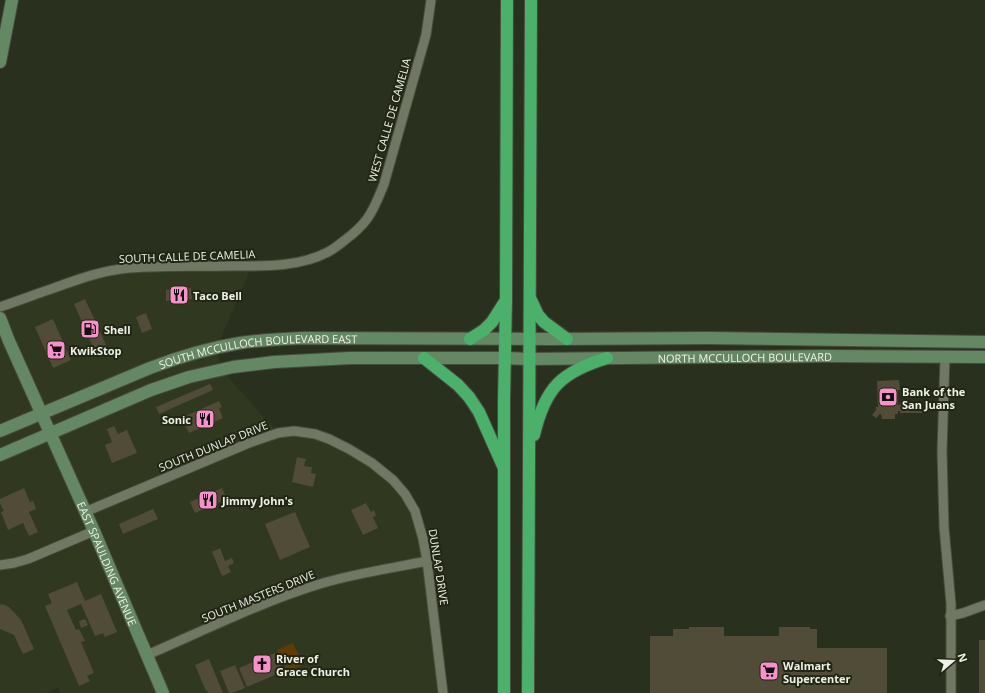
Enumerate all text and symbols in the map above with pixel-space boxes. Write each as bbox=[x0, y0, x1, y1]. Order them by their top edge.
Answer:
street label: WEST CALLE DE CAMELIA bbox=[364, 56, 414, 184]
street label: SOUTH CALLE DE CAMELIA bbox=[118, 246, 256, 266]
restaurant icon: Taco Bell bbox=[168, 284, 190, 306]
place label: Taco Bell bbox=[193, 288, 242, 303]
fuel station icon: Shell bbox=[79, 318, 101, 340]
place label: Shell bbox=[104, 322, 131, 337]
street label: SOUTH MCCULLOCH BOULEVARD EAST bbox=[156, 330, 357, 372]
supermarket icon: KwikStop bbox=[45, 339, 67, 361]
place label: KwikStop bbox=[70, 343, 122, 358]
street label: NORTH MCCULLOCH BOULEVARD bbox=[658, 348, 832, 365]
place label: Bank of the San Juans bbox=[902, 384, 966, 412]
bank icon: Bank of the San Juans bbox=[877, 386, 899, 408]
restaurant icon: Sonic bbox=[194, 408, 216, 430]
place label: Sonic bbox=[162, 412, 191, 427]
street label: SOUTH DUNLAP DRIVE bbox=[156, 417, 270, 475]
restaurant icon: Jimmy John's bbox=[197, 489, 219, 511]
place label: Jimmy John's bbox=[221, 493, 294, 508]
street label: EAST SPAULDING AVENUE bbox=[74, 499, 141, 628]
street label: DUNLAP DRIVE bbox=[426, 528, 452, 606]
street label: SOUTH MASTERS DRIVE bbox=[199, 566, 317, 626]
north arrow bbox=[933, 641, 973, 681]
place label: River of Grace Church bbox=[276, 651, 350, 679]
text: N bbox=[954, 651, 971, 664]
church icon: River of Grace Church bbox=[251, 653, 273, 675]
place label: Walmart Supercenter bbox=[783, 658, 850, 686]
supermarket icon: Walmart Supercenter bbox=[758, 660, 780, 682]

